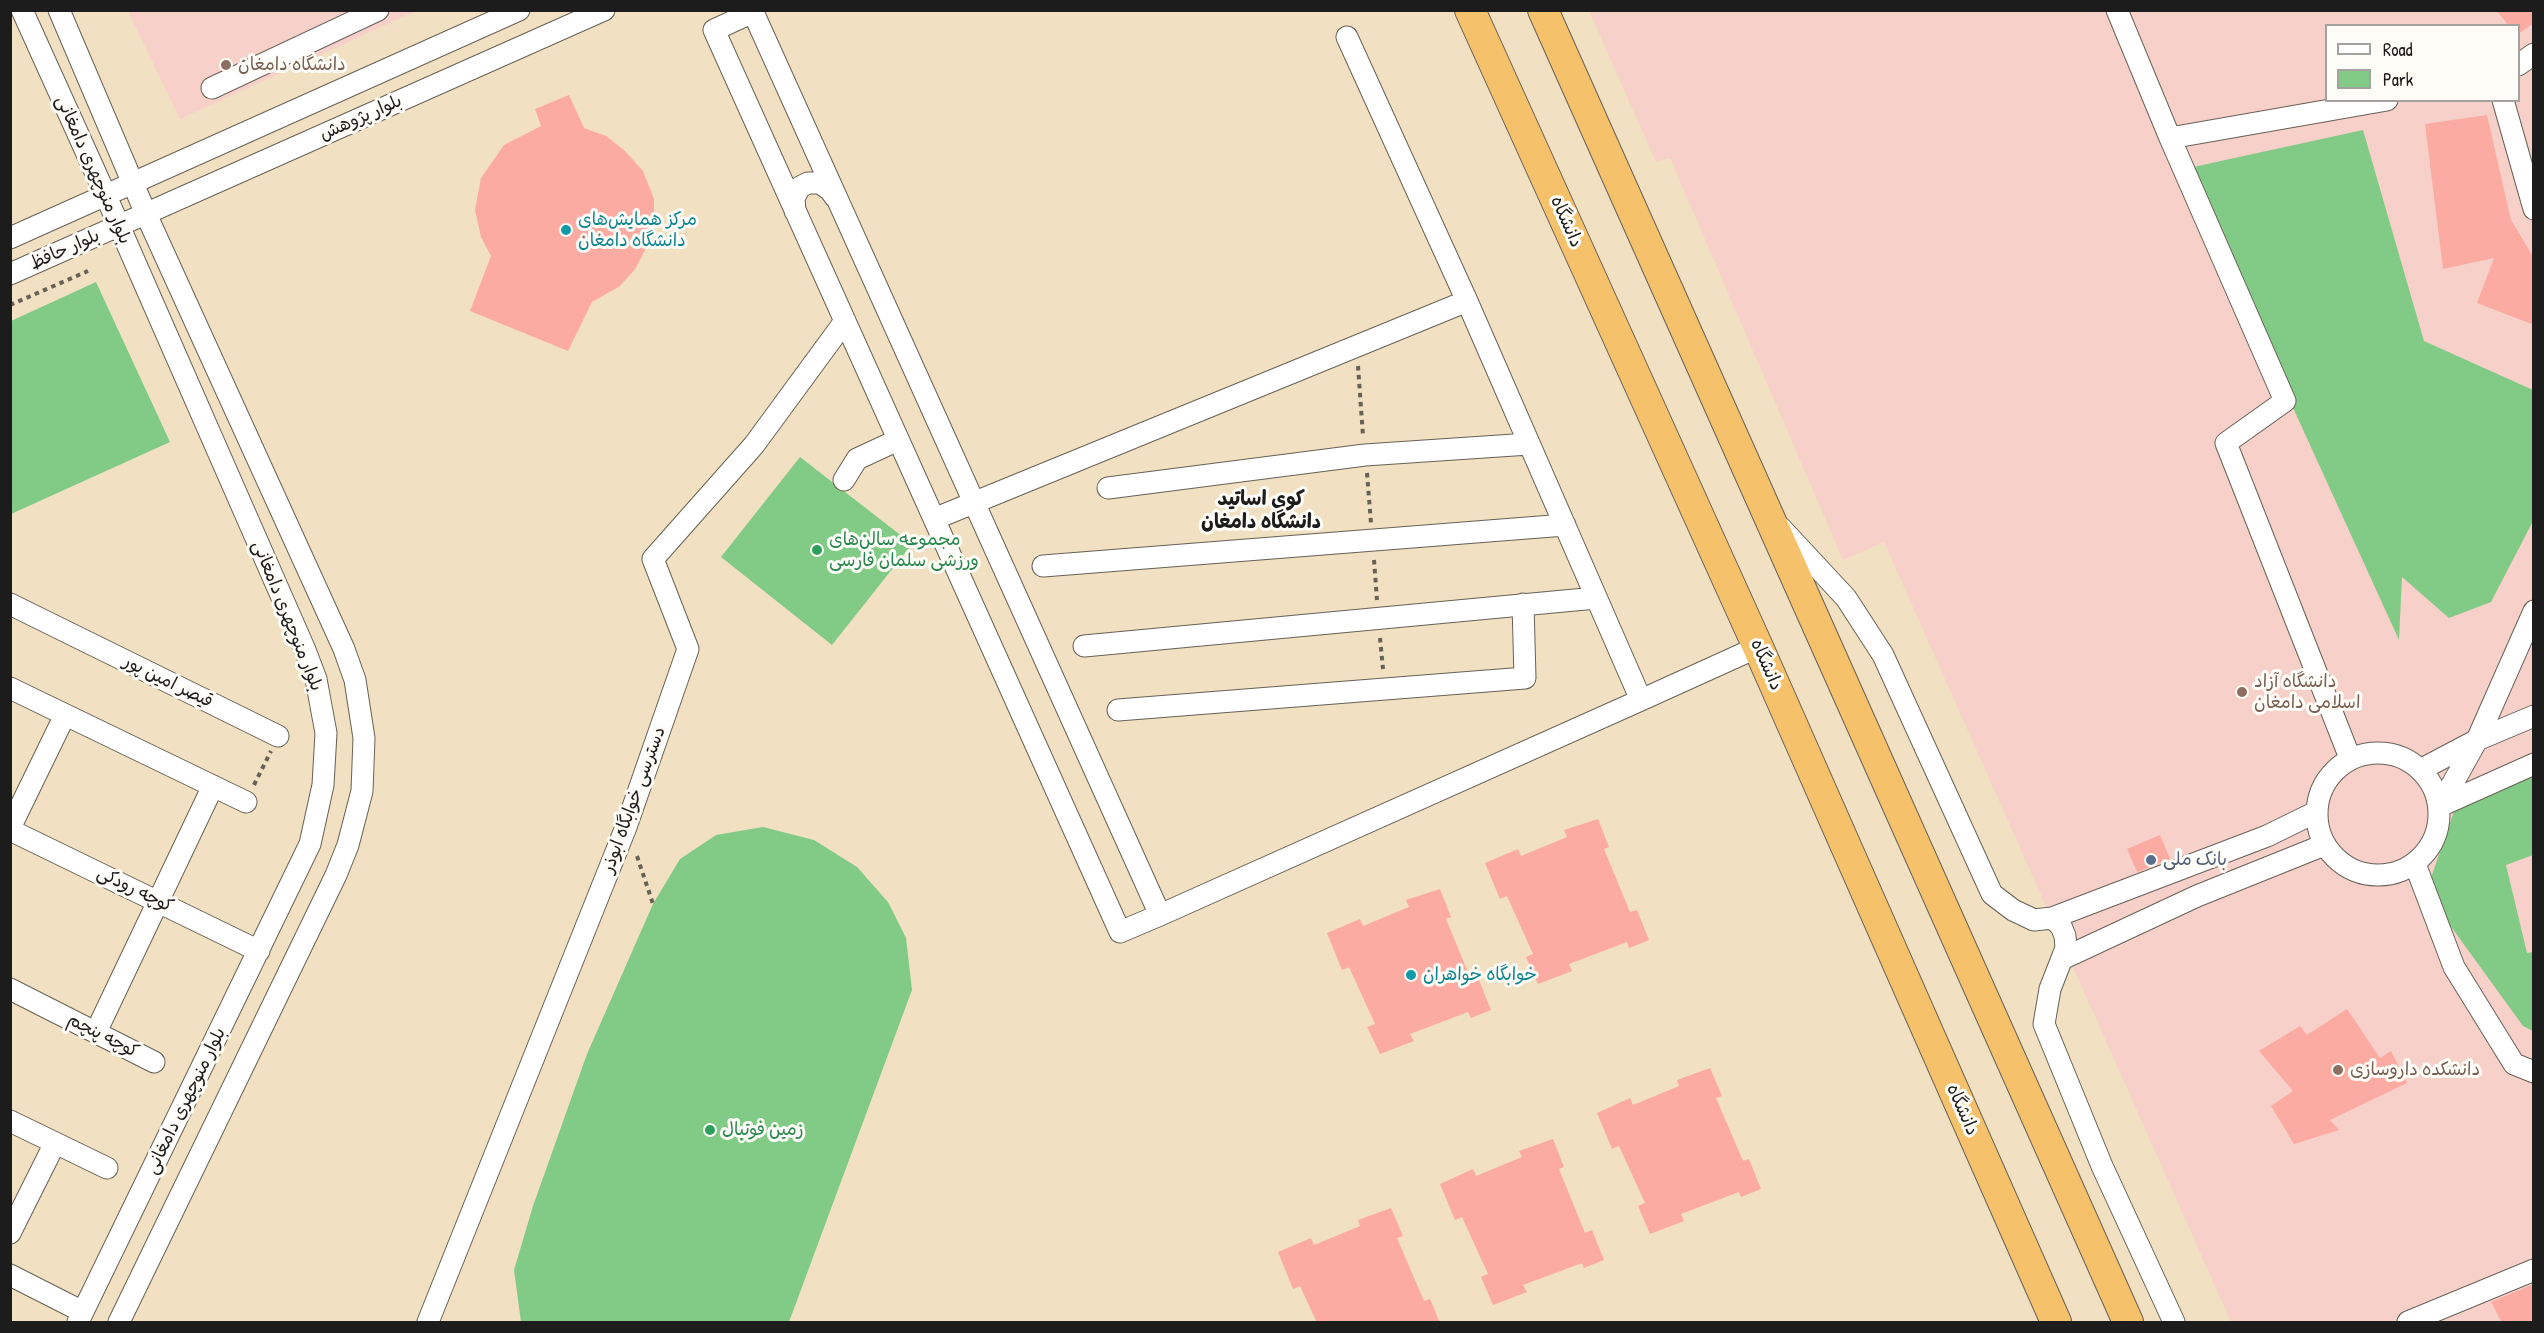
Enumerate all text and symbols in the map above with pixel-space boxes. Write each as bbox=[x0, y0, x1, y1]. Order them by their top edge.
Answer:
legend bbox=[2325, 24, 2520, 102]
text: Road bbox=[2383, 37, 2413, 62]
place label: دانشگاه دامغان bbox=[238, 54, 346, 76]
marker: دانشگاه دامغان bbox=[219, 58, 233, 72]
text: Park bbox=[2383, 67, 2413, 92]
street label: بلوار پژوهش bbox=[317, 90, 405, 146]
street label: بلوار منوچهری دامغانی bbox=[51, 92, 135, 248]
street label: دانشگاه bbox=[1545, 193, 1587, 251]
place label: مرکز همایش‌های دانشگاه دامغان bbox=[578, 209, 697, 252]
marker: مرکز همایش‌های دانشگاه دامغان bbox=[559, 223, 573, 237]
street label: بلوار حافظ bbox=[27, 225, 103, 275]
district label: کوی اساتید دانشگاه دامغان bbox=[1201, 488, 1321, 535]
place label: مجموعه سالن‌های ورزشی سلمان فارسی bbox=[829, 529, 979, 572]
street label: بلوار منوچهری دامغانی bbox=[247, 538, 327, 694]
marker: مجموعه سالن‌های ورزشی سلمان فارسی bbox=[810, 543, 824, 557]
street label: دانشگاه bbox=[1745, 636, 1787, 694]
street label: قیصر امین پور bbox=[120, 651, 216, 713]
place label: دانشگاه آزاد اسلامی دامغان bbox=[2254, 671, 2360, 714]
marker: دانشگاه آزاد اسلامی دامغان bbox=[2235, 685, 2249, 699]
street label: دسترسی خوابگاه ابوذر bbox=[597, 724, 671, 876]
place label: بانک ملی bbox=[2163, 849, 2227, 871]
marker: بانک ملی bbox=[2144, 853, 2158, 867]
street label: کوچه رودکی bbox=[93, 862, 177, 918]
place label: خوابگاه خواهران bbox=[1423, 964, 1537, 986]
marker: خوابگاه خواهران bbox=[1404, 968, 1418, 982]
street label: کوچه پنچم bbox=[64, 1009, 142, 1063]
street label: بلوار منوچهری دامغانی bbox=[141, 1024, 231, 1178]
place label: دانشکده داروسازی bbox=[2350, 1059, 2480, 1081]
marker: دانشکده داروسازی bbox=[2331, 1063, 2345, 1077]
street label: دانشگاه bbox=[1941, 1081, 1983, 1139]
place label: زمین فوتبال bbox=[722, 1119, 804, 1141]
marker: زمین فوتبال bbox=[703, 1123, 717, 1137]

